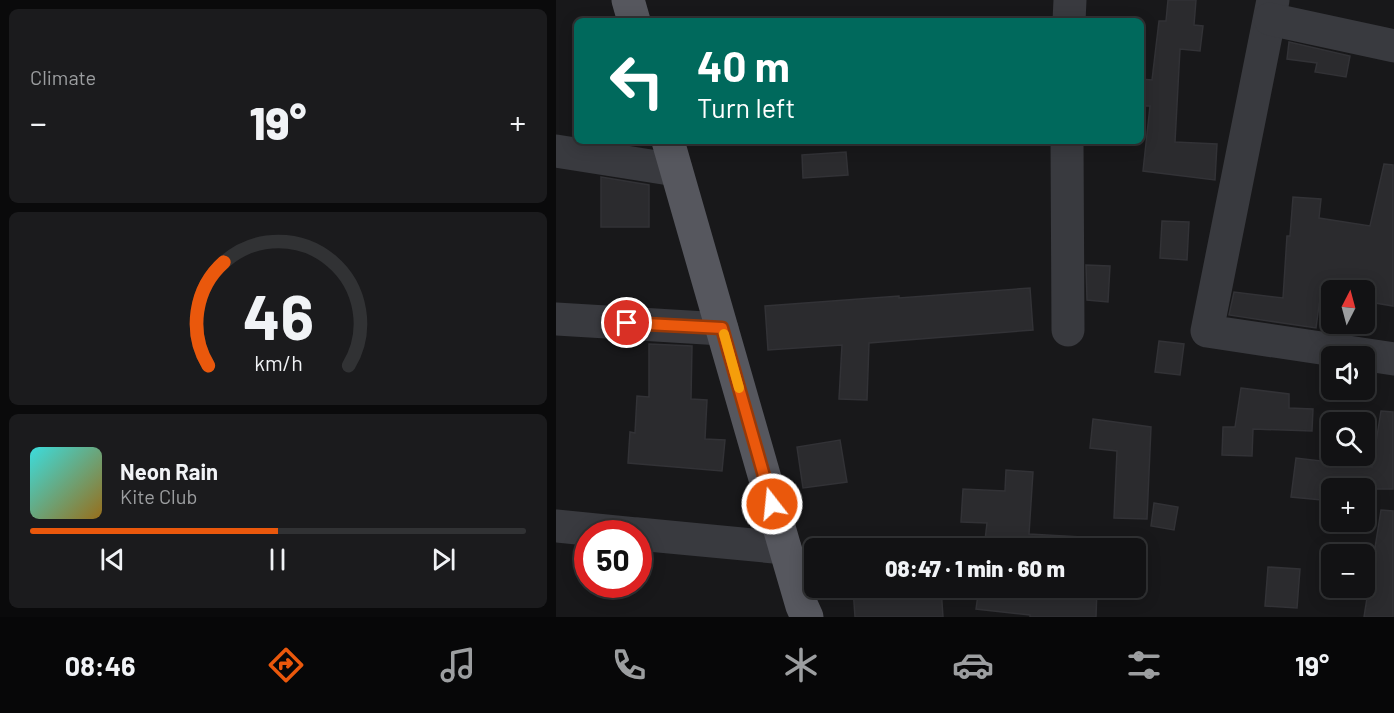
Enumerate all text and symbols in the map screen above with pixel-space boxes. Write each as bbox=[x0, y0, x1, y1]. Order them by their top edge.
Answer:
text: 40 m bbox=[697, 40, 790, 90]
icon: left bbox=[598, 42, 676, 120]
text: Climate bbox=[30, 65, 96, 89]
text: Turn left bbox=[697, 91, 795, 123]
text: 19° bbox=[250, 95, 306, 149]
text: − bbox=[30, 102, 47, 142]
text: + bbox=[510, 102, 526, 142]
text: 46 bbox=[242, 278, 314, 352]
north arrow bbox=[1321, 280, 1375, 334]
map controls bbox=[1321, 280, 1375, 598]
pin bbox=[601, 297, 652, 348]
icon: arrive bbox=[610, 306, 643, 339]
button: sound bbox=[1321, 346, 1375, 400]
text: km/h bbox=[254, 350, 302, 375]
button: search bbox=[1321, 412, 1375, 466]
text: Neon Rain bbox=[120, 458, 218, 484]
position arrow bbox=[740, 472, 804, 536]
button: + bbox=[1321, 478, 1375, 532]
text: Kite Club bbox=[120, 484, 197, 508]
speed limit sign: 50 bbox=[574, 520, 652, 598]
icon: previous bbox=[96, 543, 129, 576]
icon: pause bbox=[261, 543, 294, 576]
icon: next bbox=[427, 543, 460, 576]
button: − bbox=[1321, 544, 1375, 598]
text: 08:47 · 1 min · 60 m bbox=[885, 555, 1065, 581]
icon: directions bbox=[265, 644, 307, 686]
icon: music bbox=[437, 644, 479, 686]
icon: phone bbox=[608, 644, 650, 686]
icon: climate bbox=[780, 644, 822, 686]
icon: car bbox=[952, 644, 994, 686]
icon: filters bbox=[1123, 644, 1165, 686]
text: 08:46 bbox=[65, 649, 136, 681]
text: 19° bbox=[1295, 649, 1329, 681]

